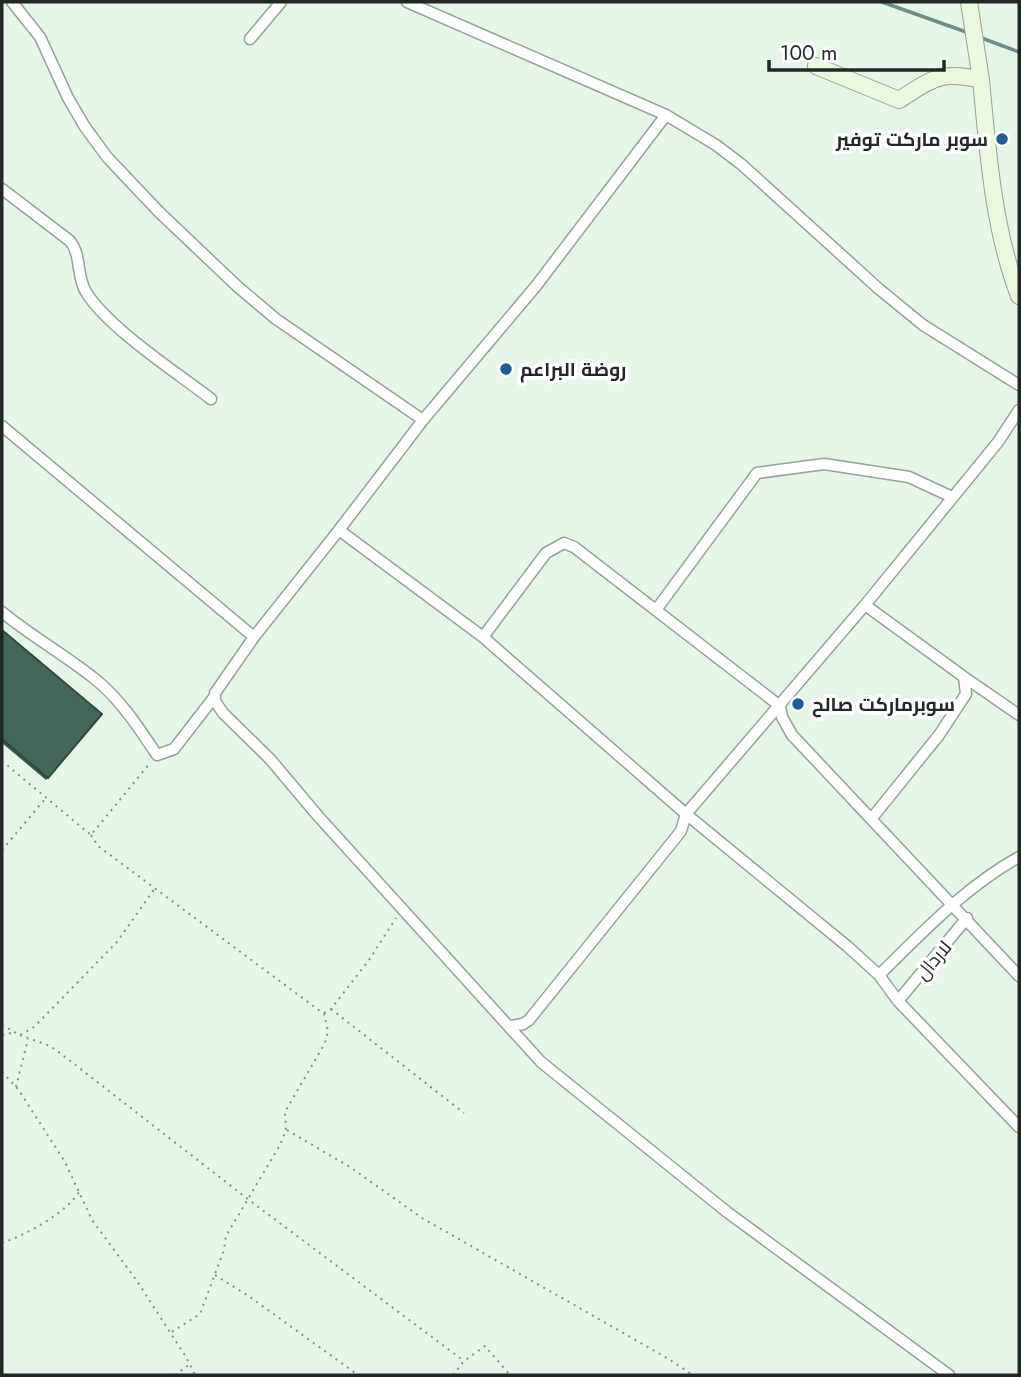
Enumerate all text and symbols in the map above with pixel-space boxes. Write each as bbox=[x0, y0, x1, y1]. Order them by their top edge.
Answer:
scale bar bbox=[769, 28, 944, 72]
text: 100 m bbox=[780, 38, 837, 68]
place label: سوبر ماركت توفير bbox=[835, 126, 988, 153]
marker: سوبر ماركت توفير bbox=[994, 131, 1010, 147]
place label: روضة البراعم bbox=[520, 356, 626, 383]
marker: روضة البراعم bbox=[498, 361, 514, 377]
place label: سوبرماركت صالح bbox=[812, 691, 955, 718]
marker: سوبرماركت صالح bbox=[790, 696, 806, 712]
street label: لاردال bbox=[909, 935, 958, 986]

